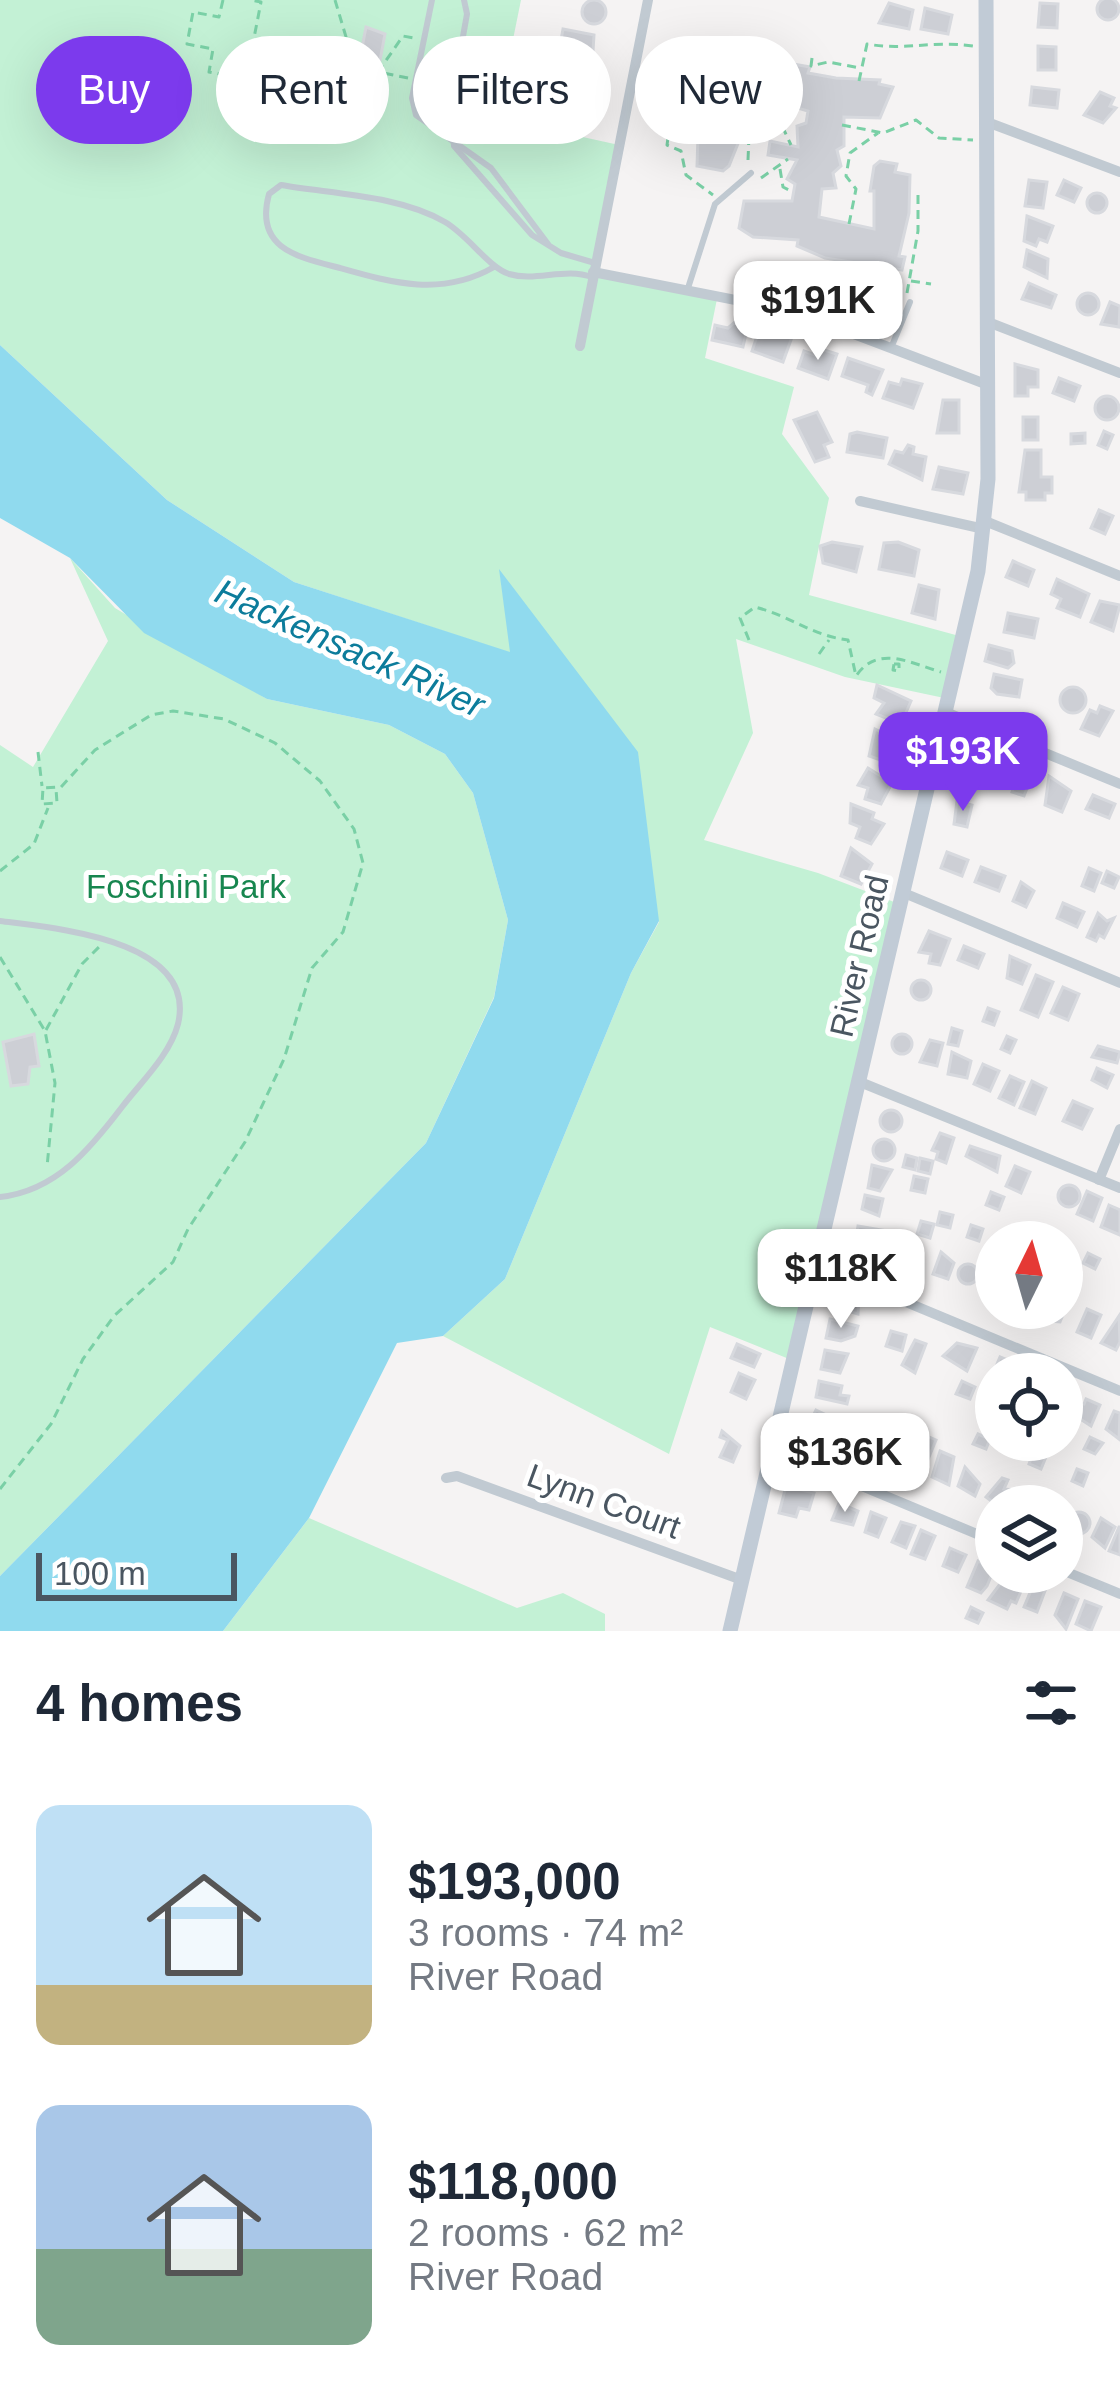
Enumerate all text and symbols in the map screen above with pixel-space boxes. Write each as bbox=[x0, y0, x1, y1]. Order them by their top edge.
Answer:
chip: Buy bbox=[36, 36, 192, 144]
chip: Rent bbox=[216, 36, 389, 144]
chip: Filters bbox=[413, 36, 611, 144]
chip: New bbox=[635, 36, 803, 144]
pin: $191K bbox=[734, 261, 902, 363]
text: $191K bbox=[761, 278, 875, 321]
water label: Hackensack River bbox=[209, 570, 493, 727]
pin: $193K bbox=[879, 712, 1047, 814]
text: $193K bbox=[906, 729, 1020, 772]
park label: Foschini Park bbox=[86, 868, 286, 905]
street label: River Road bbox=[822, 871, 896, 1041]
north arrow bbox=[975, 1221, 1083, 1329]
map controls bbox=[975, 1221, 1083, 1593]
pin: $118K bbox=[757, 1229, 925, 1331]
text: $118K bbox=[785, 1246, 897, 1289]
button: locate bbox=[975, 1353, 1083, 1461]
pin: $136K bbox=[761, 1413, 929, 1515]
text: $136K bbox=[788, 1430, 902, 1473]
street label: Lynn Court bbox=[522, 1456, 686, 1546]
button: layers bbox=[975, 1485, 1083, 1593]
scale bar bbox=[36, 1547, 237, 1600]
text: 100 m bbox=[54, 1555, 146, 1592]
icon: filters bbox=[1018, 1670, 1084, 1736]
text: 4 homes bbox=[36, 1675, 243, 1732]
icon: home bbox=[132, 1853, 276, 1997]
text: $193,000 bbox=[408, 1853, 621, 1910]
text: 3 rooms · 74 m² bbox=[408, 1911, 683, 1954]
text: River Road bbox=[408, 1955, 603, 1998]
icon: home bbox=[132, 2153, 276, 2297]
text: $118,000 bbox=[408, 2153, 618, 2210]
text: 2 rooms · 62 m² bbox=[408, 2211, 683, 2254]
text: River Road bbox=[408, 2255, 603, 2298]

